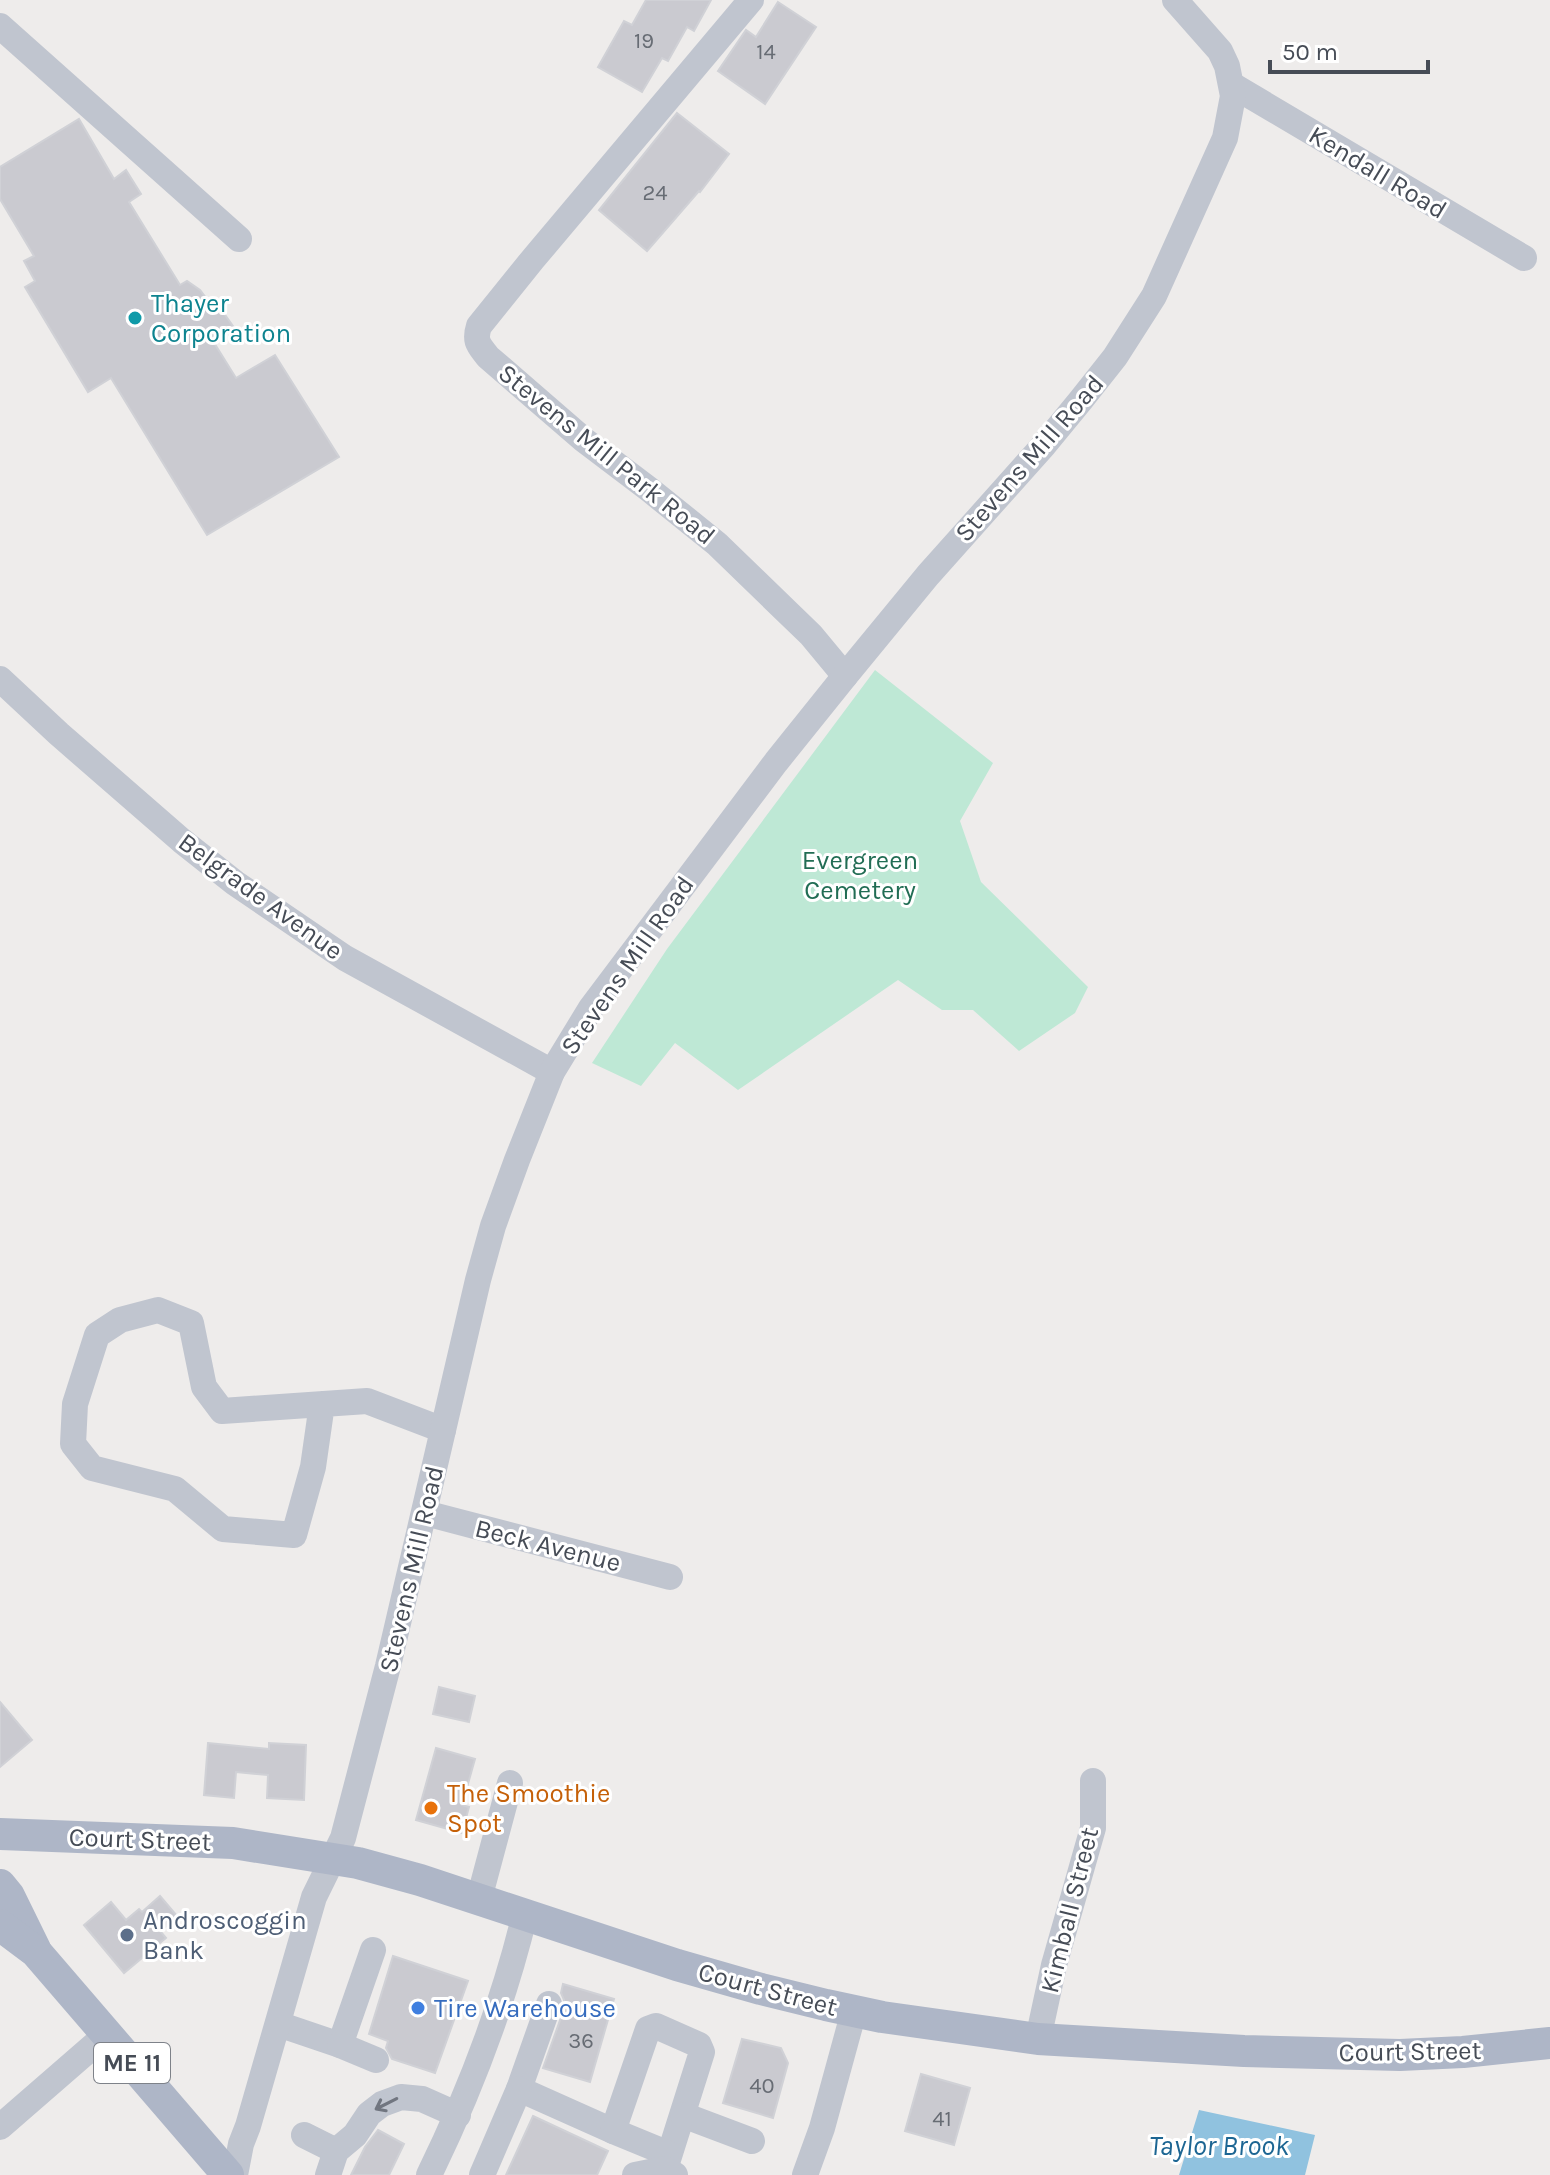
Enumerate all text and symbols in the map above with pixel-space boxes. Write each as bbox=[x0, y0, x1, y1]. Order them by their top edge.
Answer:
scale bar bbox=[1270, 24, 1428, 74]
house number: 19 bbox=[634, 28, 654, 54]
text: 50 m bbox=[1282, 38, 1338, 66]
house number: 14 bbox=[756, 39, 776, 65]
street label: Kendall Road bbox=[1303, 119, 1452, 226]
house number: 24 bbox=[642, 180, 668, 206]
place label: Thayer Corporation bbox=[151, 288, 291, 349]
marker: Thayer Corporation bbox=[126, 309, 144, 327]
street label: Stevens Mill Park Road bbox=[492, 357, 721, 551]
street label: Stevens Mill Road bbox=[948, 368, 1110, 548]
street label: Belgrade Avenue bbox=[172, 826, 349, 966]
park label: Evergreen Cemetery bbox=[802, 845, 918, 906]
street label: Stevens Mill Road bbox=[554, 870, 701, 1061]
street label: Stevens Mill Road bbox=[373, 1463, 450, 1675]
street label: Beck Avenue bbox=[472, 1512, 624, 1579]
place label: The Smoothie Spot bbox=[447, 1778, 610, 1839]
marker: The Smoothie Spot bbox=[422, 1799, 440, 1817]
street label: Court Street bbox=[68, 1822, 212, 1857]
street label: Kimball Street bbox=[1034, 1824, 1105, 1996]
place label: Androscoggin Bank bbox=[143, 1905, 307, 1966]
marker: Androscoggin Bank bbox=[118, 1926, 136, 1944]
street label: Court Street bbox=[695, 1956, 841, 2023]
place label: Tire Warehouse bbox=[434, 1993, 616, 2024]
marker: Tire Warehouse bbox=[409, 1999, 427, 2017]
house number: 36 bbox=[568, 2028, 594, 2054]
street label: Court Street bbox=[1338, 2035, 1482, 2068]
road number: ME 11 bbox=[94, 2043, 170, 2083]
house number: 40 bbox=[749, 2073, 775, 2099]
one-way arrow bbox=[375, 2097, 398, 2113]
house number: 41 bbox=[932, 2106, 952, 2132]
water label: Taylor Brook bbox=[1149, 2129, 1290, 2162]

